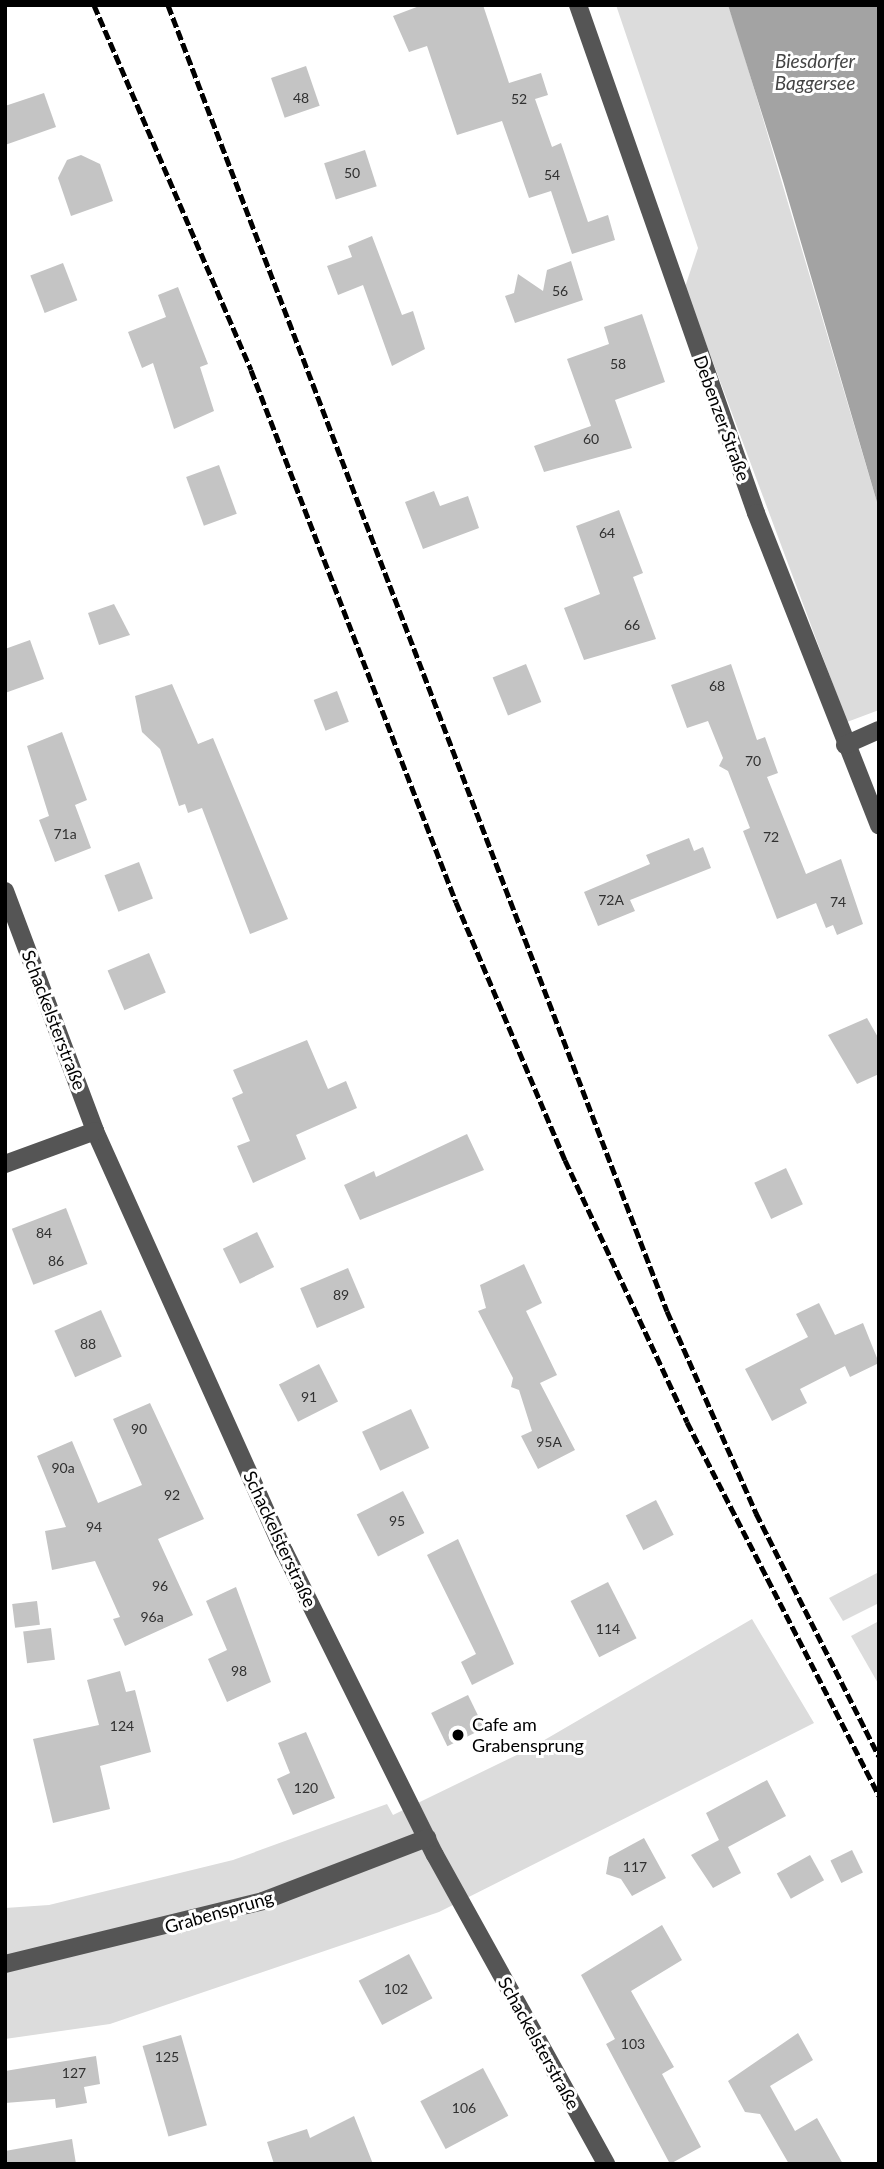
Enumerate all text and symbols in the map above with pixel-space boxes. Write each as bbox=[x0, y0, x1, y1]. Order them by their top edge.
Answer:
water label: Biesdorfer Baggersee bbox=[775, 50, 855, 94]
house number: 48 bbox=[293, 90, 309, 106]
house number: 52 bbox=[511, 91, 527, 107]
house number: 50 bbox=[344, 165, 360, 181]
house number: 54 bbox=[544, 167, 560, 183]
house number: 56 bbox=[552, 283, 568, 299]
street label: Debenzer Straße bbox=[689, 352, 755, 484]
house number: 58 bbox=[610, 356, 626, 372]
house number: 60 bbox=[583, 431, 599, 447]
house number: 64 bbox=[599, 525, 615, 541]
house number: 66 bbox=[624, 617, 640, 633]
house number: 68 bbox=[709, 678, 725, 694]
house number: 70 bbox=[745, 753, 761, 769]
house number: 71a bbox=[53, 826, 77, 842]
house number: 72 bbox=[763, 829, 779, 845]
house number: 72A bbox=[598, 892, 624, 908]
house number: 74 bbox=[830, 894, 846, 910]
street label: Schackelsterstraße bbox=[17, 947, 91, 1093]
house number: 84 bbox=[36, 1225, 52, 1241]
house number: 86 bbox=[48, 1253, 64, 1269]
house number: 89 bbox=[333, 1287, 349, 1303]
house number: 88 bbox=[80, 1336, 96, 1352]
house number: 91 bbox=[301, 1389, 317, 1405]
house number: 90 bbox=[131, 1421, 147, 1437]
house number: 95A bbox=[536, 1434, 562, 1450]
house number: 90a bbox=[51, 1460, 75, 1476]
street label: Schackelsterstraße bbox=[239, 1467, 321, 1611]
house number: 92 bbox=[164, 1487, 180, 1503]
house number: 95 bbox=[389, 1513, 405, 1529]
house number: 94 bbox=[86, 1519, 102, 1535]
house number: 96 bbox=[152, 1578, 168, 1594]
house number: 96a bbox=[140, 1609, 164, 1625]
house number: 114 bbox=[596, 1621, 620, 1637]
house number: 98 bbox=[231, 1663, 247, 1679]
place label: Cafe am Grabensprung bbox=[472, 1714, 584, 1756]
house number: 124 bbox=[110, 1718, 134, 1734]
marker: Cafe am Grabensprung bbox=[450, 1727, 466, 1743]
house number: 120 bbox=[294, 1780, 318, 1796]
house number: 117 bbox=[623, 1859, 647, 1875]
street label: Grabensprung bbox=[162, 1886, 276, 1938]
street label: Schackelsterstraße bbox=[494, 1973, 584, 2113]
house number: 102 bbox=[384, 1981, 408, 1997]
house number: 103 bbox=[621, 2036, 645, 2052]
house number: 125 bbox=[155, 2049, 179, 2065]
house number: 127 bbox=[62, 2065, 86, 2081]
house number: 106 bbox=[452, 2100, 476, 2116]

